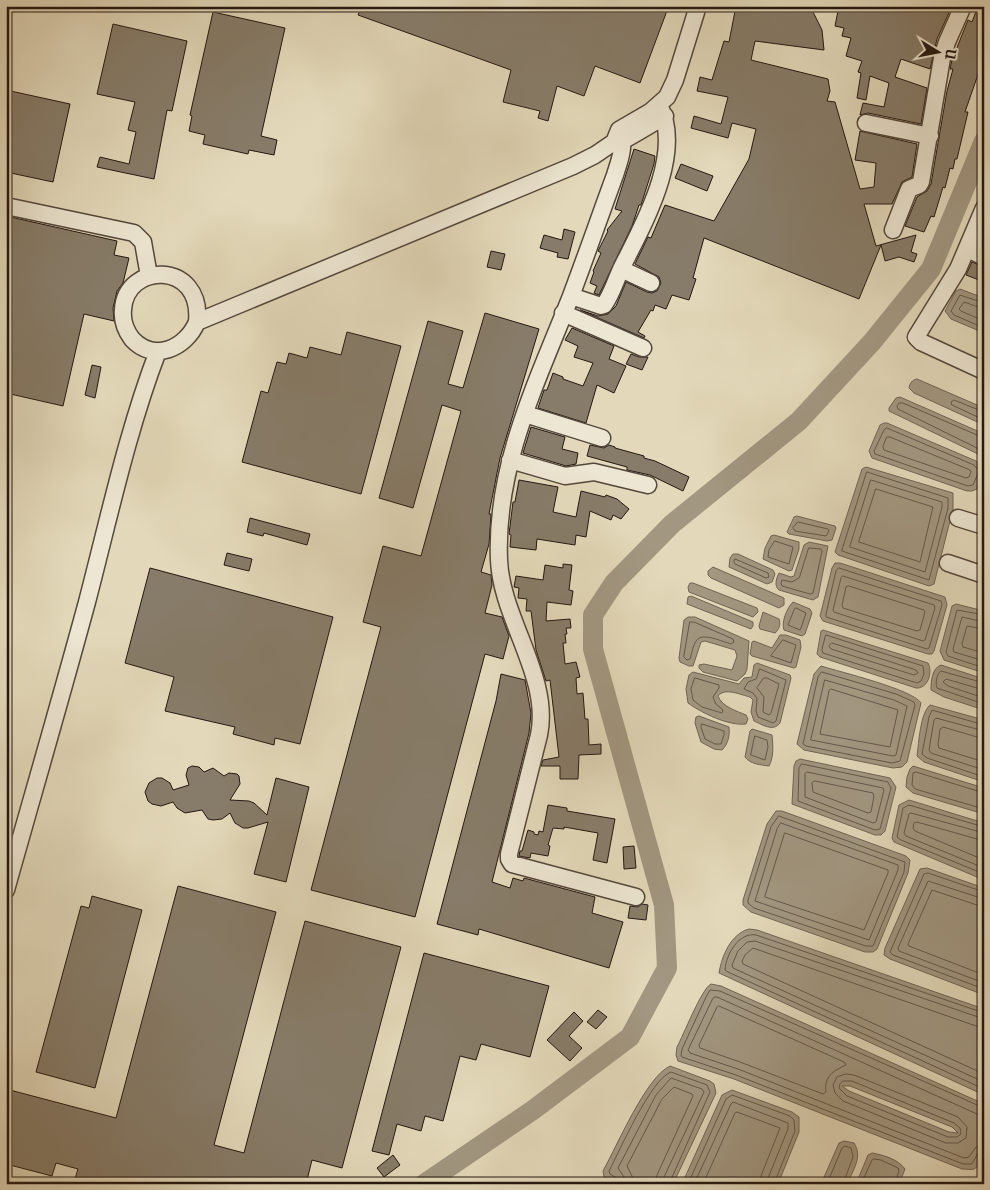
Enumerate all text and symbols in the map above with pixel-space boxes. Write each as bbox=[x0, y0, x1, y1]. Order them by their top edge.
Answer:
north arrow bbox=[912, 28, 962, 78]
text: U bbox=[941, 46, 960, 61]

